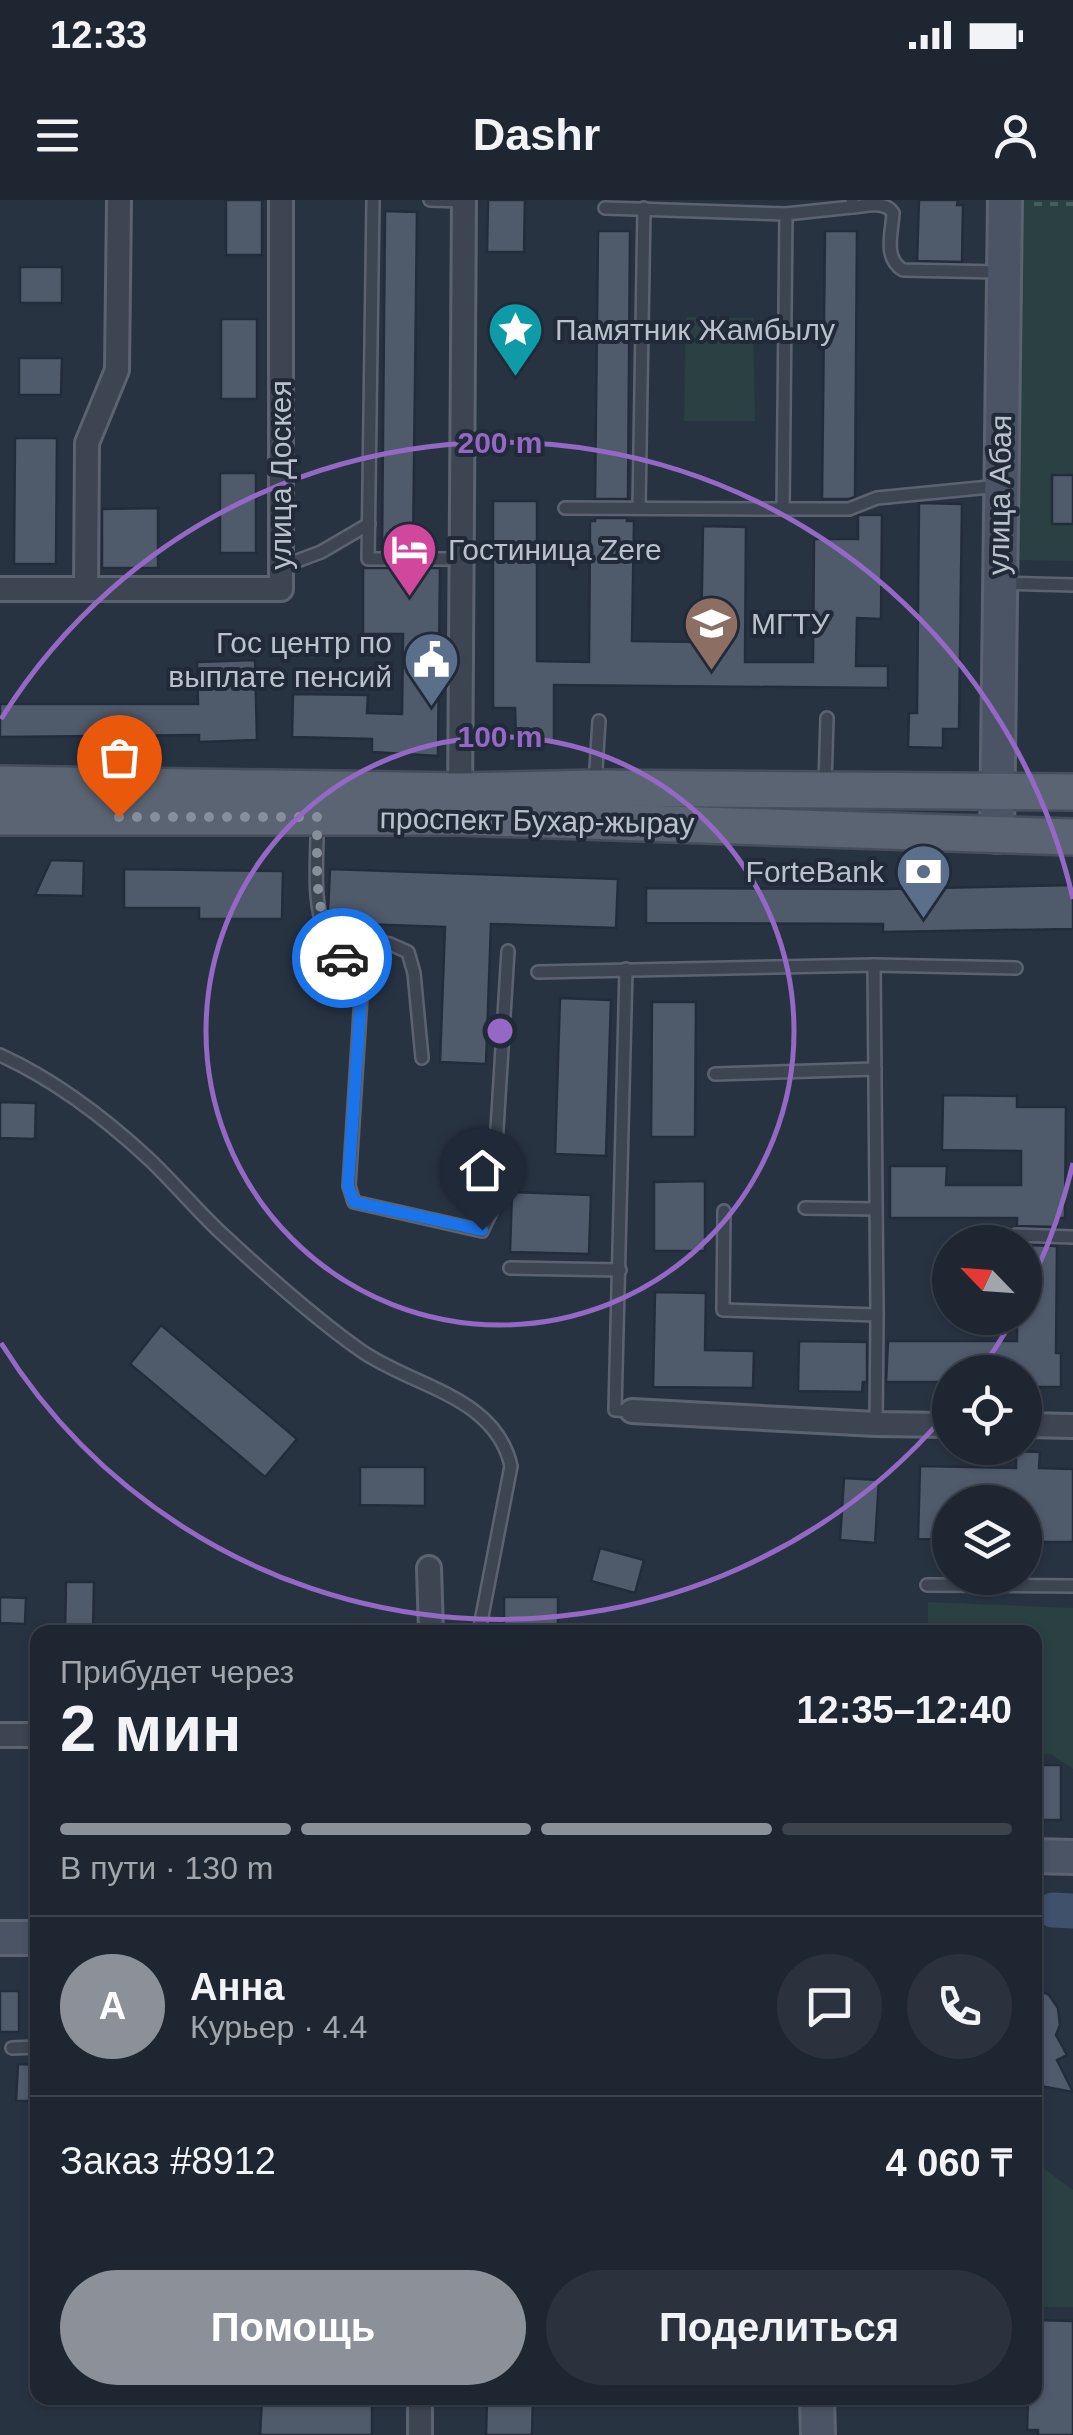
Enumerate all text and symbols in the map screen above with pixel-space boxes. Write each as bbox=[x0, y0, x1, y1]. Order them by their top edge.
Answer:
text: 12:33 bbox=[50, 14, 147, 56]
icon: menu bbox=[30, 108, 85, 163]
icon: person bbox=[988, 108, 1043, 163]
text: Dashr bbox=[473, 109, 600, 160]
place icon: Памятник Жамбылу bbox=[486, 300, 546, 379]
place label: Памятник Жамбылу bbox=[555, 313, 835, 346]
street label: улица Доскея bbox=[264, 380, 297, 570]
street label: улица Абая bbox=[982, 415, 1017, 575]
text: 200 m bbox=[457, 426, 543, 459]
hotel icon: Гостиница Zere bbox=[379, 520, 439, 599]
place label: Гостиница Zere bbox=[448, 533, 662, 566]
school or university icon: МГТУ bbox=[682, 594, 742, 673]
place label: МГТУ bbox=[751, 607, 831, 640]
place label: Гос центр по выплате пенсий bbox=[168, 626, 392, 693]
public building icon: Гос центр по выплате пенсий bbox=[401, 630, 461, 709]
pin bbox=[77, 715, 162, 818]
text: 100 m bbox=[457, 720, 543, 753]
icon: bag bbox=[92, 730, 147, 785]
street label: проспект Бухар-жырау bbox=[379, 801, 695, 840]
bank icon: ForteBank bbox=[893, 842, 953, 921]
place label: ForteBank bbox=[746, 855, 885, 888]
courier bbox=[292, 908, 392, 1008]
icon: car bbox=[315, 931, 370, 986]
centre of rings bbox=[482, 1013, 518, 1049]
pin bbox=[440, 1128, 525, 1231]
icon: home bbox=[455, 1143, 510, 1198]
north arrow bbox=[932, 1225, 1042, 1335]
map controls bbox=[932, 1225, 1042, 1595]
button: locate bbox=[932, 1355, 1042, 1465]
button: layers bbox=[932, 1485, 1042, 1595]
text: Прибудет через bbox=[60, 1654, 294, 1690]
text: 12:35–12:40 bbox=[796, 1689, 1012, 1731]
text: 2 мин bbox=[60, 1692, 242, 1765]
text: В пути · 130 m bbox=[60, 1850, 273, 1886]
button: chat bbox=[777, 1954, 882, 2059]
button: phone bbox=[907, 1954, 1012, 2059]
text: Анна bbox=[190, 1966, 284, 2008]
text: А bbox=[99, 1985, 126, 2027]
text: Курьер · 4.4 bbox=[190, 2009, 367, 2045]
text: Заказ #8912 bbox=[60, 2140, 276, 2182]
text: 4 060 ₸ bbox=[886, 2142, 1012, 2184]
button: Помощь bbox=[60, 2270, 526, 2385]
button: Поделиться bbox=[546, 2270, 1012, 2385]

